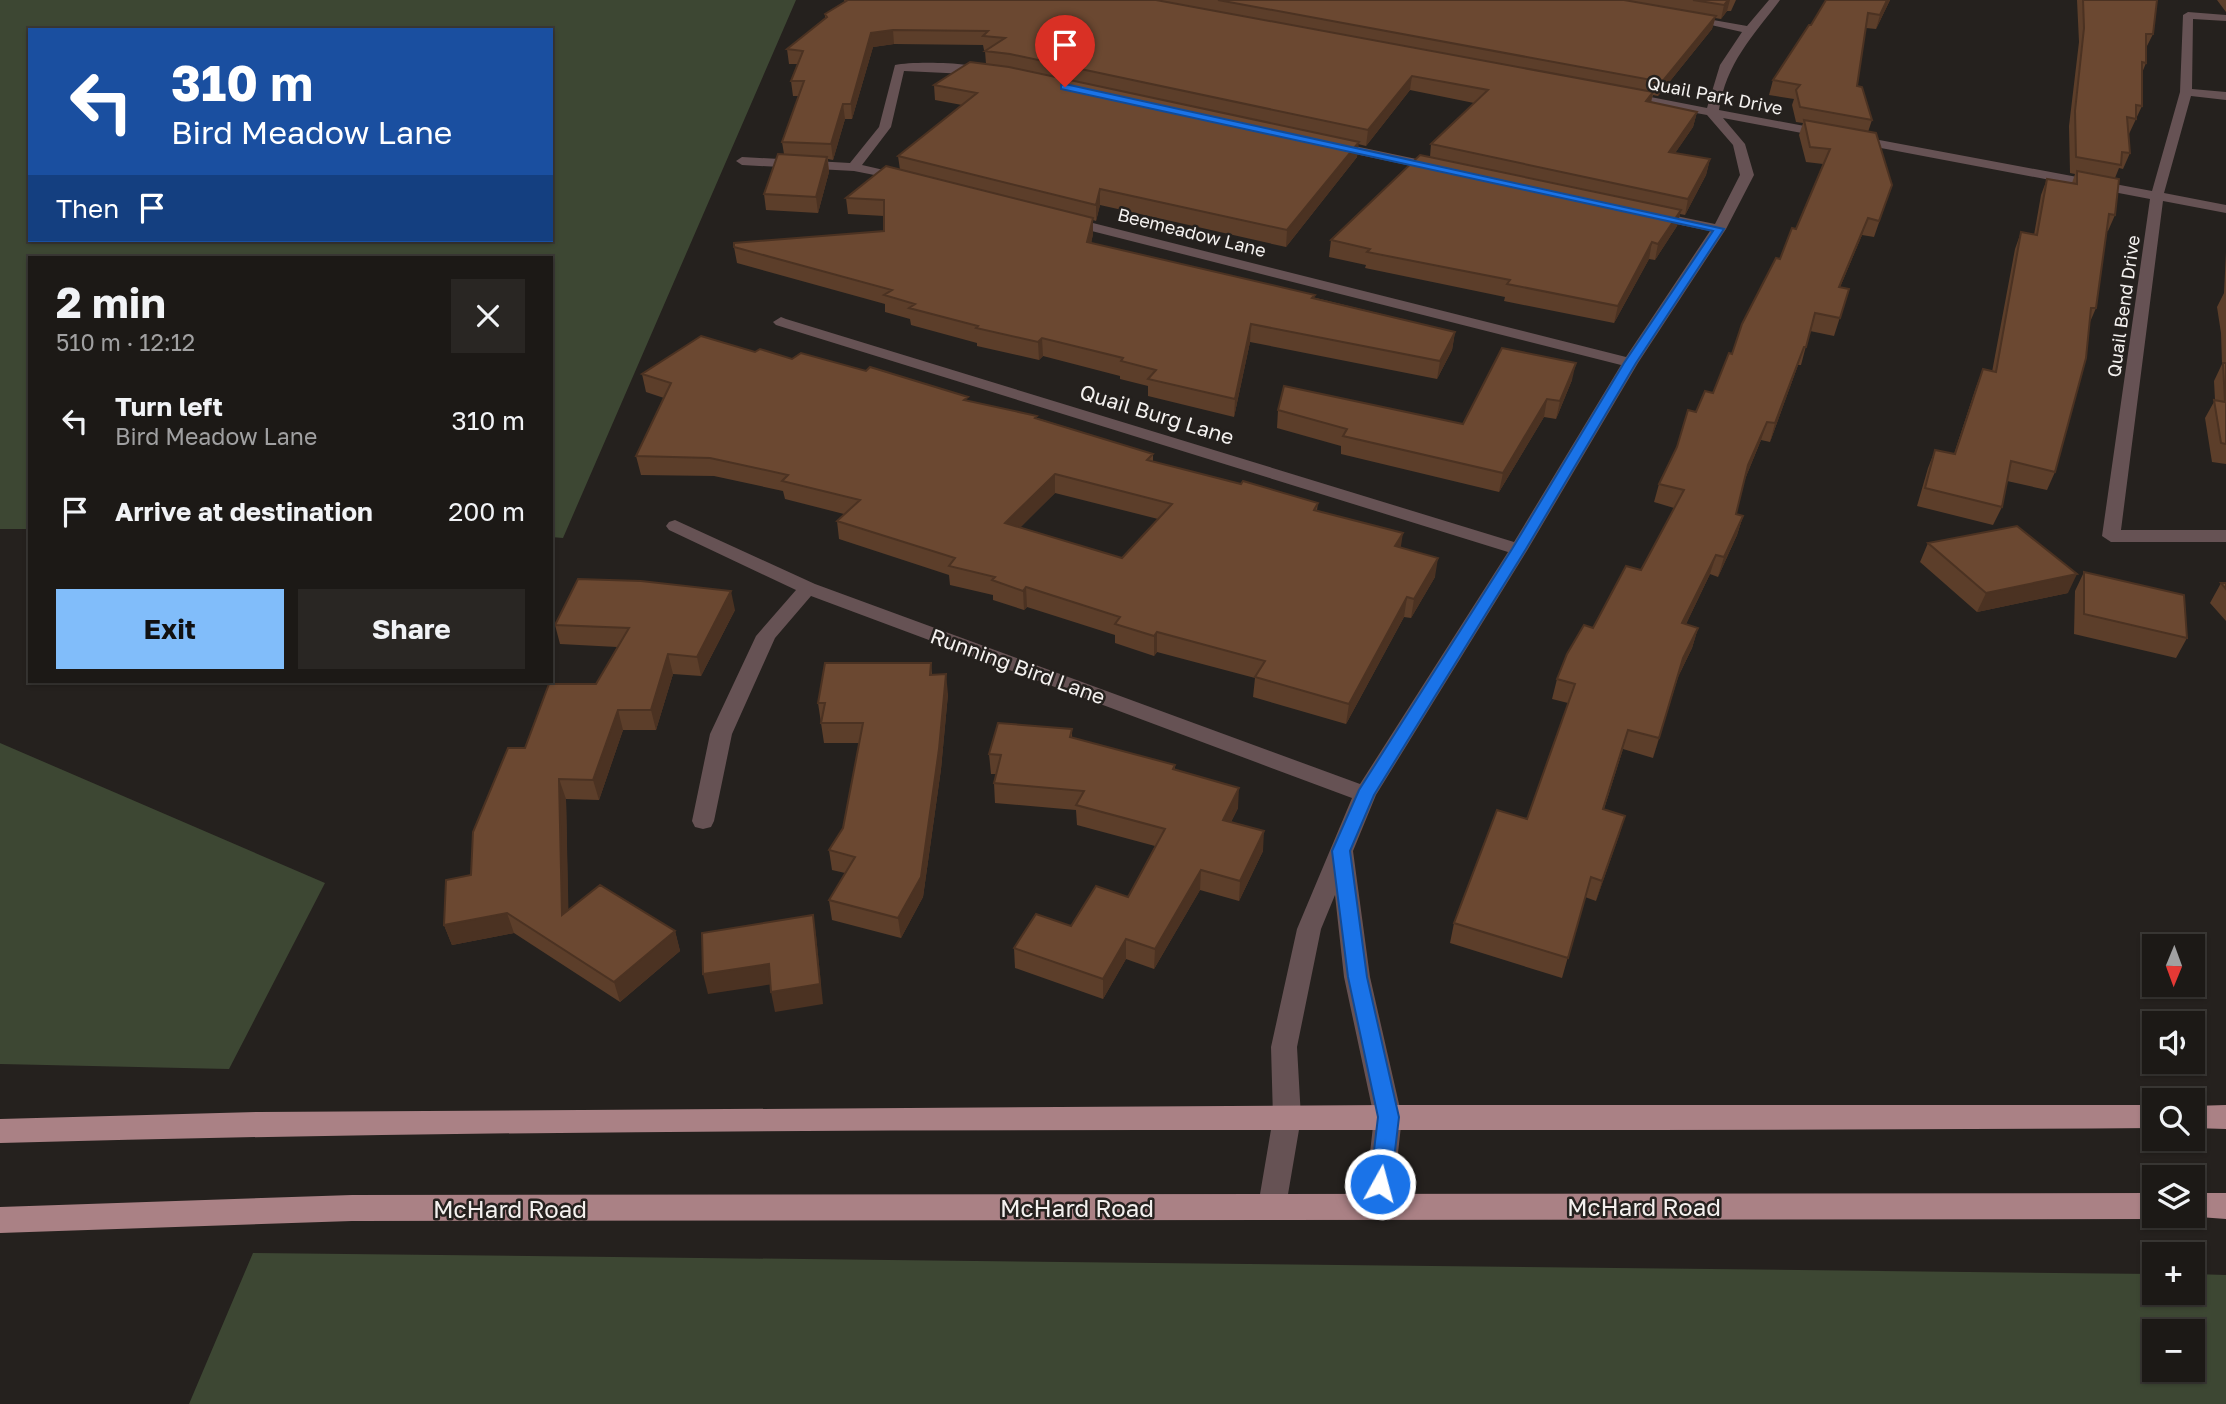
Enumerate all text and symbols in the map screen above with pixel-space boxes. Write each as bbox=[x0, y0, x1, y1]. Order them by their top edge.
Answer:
pin bbox=[1035, 15, 1095, 87]
icon: arrive bbox=[1046, 26, 1084, 64]
text: 310 m bbox=[171, 53, 313, 112]
icon: left bbox=[56, 56, 147, 147]
street label: Quail Park Drive bbox=[1645, 71, 1785, 119]
text: Bird Meadow Lane bbox=[171, 113, 452, 151]
icon: arrive bbox=[133, 189, 171, 227]
text: Then bbox=[56, 193, 119, 224]
street label: Beemeadow Lane bbox=[1115, 203, 1269, 261]
street label: Quail Bend Drive bbox=[2102, 234, 2144, 378]
text: 2 min bbox=[56, 277, 166, 327]
button: close bbox=[451, 279, 525, 353]
text: 510 m · 12:12 bbox=[56, 328, 195, 356]
street label: Quail Burg Lane bbox=[1077, 378, 1237, 450]
text: Turn left bbox=[115, 391, 223, 422]
icon: left bbox=[56, 402, 94, 440]
text: 310 m bbox=[452, 405, 525, 436]
text: Bird Meadow Lane bbox=[115, 422, 317, 450]
icon: arrive bbox=[56, 493, 94, 531]
text: Arrive at destination bbox=[115, 496, 373, 527]
text: 200 m bbox=[448, 496, 525, 527]
button: Exit bbox=[56, 589, 284, 669]
button: Share bbox=[298, 589, 525, 669]
street label: Running Bird Lane bbox=[927, 622, 1109, 710]
north arrow bbox=[2142, 934, 2205, 998]
map controls bbox=[2142, 934, 2205, 1382]
button: sound bbox=[2142, 1011, 2205, 1074]
button: search bbox=[2142, 1088, 2205, 1151]
position arrow bbox=[1343, 1147, 1417, 1221]
button: layers bbox=[2142, 1165, 2205, 1228]
street label: McHard Road bbox=[1567, 1192, 1721, 1221]
street label: McHard Road bbox=[1000, 1193, 1154, 1222]
street label: McHard Road bbox=[433, 1194, 587, 1223]
button: + bbox=[2142, 1242, 2205, 1305]
button: − bbox=[2142, 1319, 2205, 1382]

